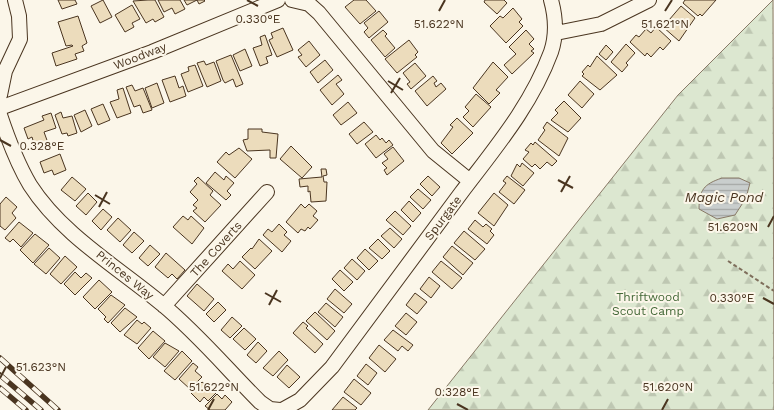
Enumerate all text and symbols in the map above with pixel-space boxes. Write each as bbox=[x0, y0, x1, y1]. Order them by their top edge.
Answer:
text: 0.330°E bbox=[235, 12, 281, 26]
text: 51.622°N bbox=[414, 17, 464, 31]
text: 51.621°N bbox=[641, 17, 689, 31]
street label: Woodway bbox=[112, 39, 169, 72]
text: 0.328°E bbox=[20, 139, 65, 153]
water label: Magic Pond bbox=[685, 189, 764, 205]
street label: Spurgate bbox=[422, 193, 464, 243]
street label: The Coverts bbox=[187, 218, 245, 280]
text: 51.620°N bbox=[708, 220, 758, 234]
street label: Princes Way bbox=[93, 247, 157, 303]
park label: Thriftwood Scout Camp bbox=[612, 290, 684, 318]
text: 0.330°E bbox=[709, 291, 755, 305]
text: 51.623°N bbox=[16, 360, 66, 374]
text: 51.622°N bbox=[189, 380, 239, 394]
text: 51.620°N bbox=[643, 380, 693, 394]
text: 0.328°E bbox=[435, 385, 480, 399]

